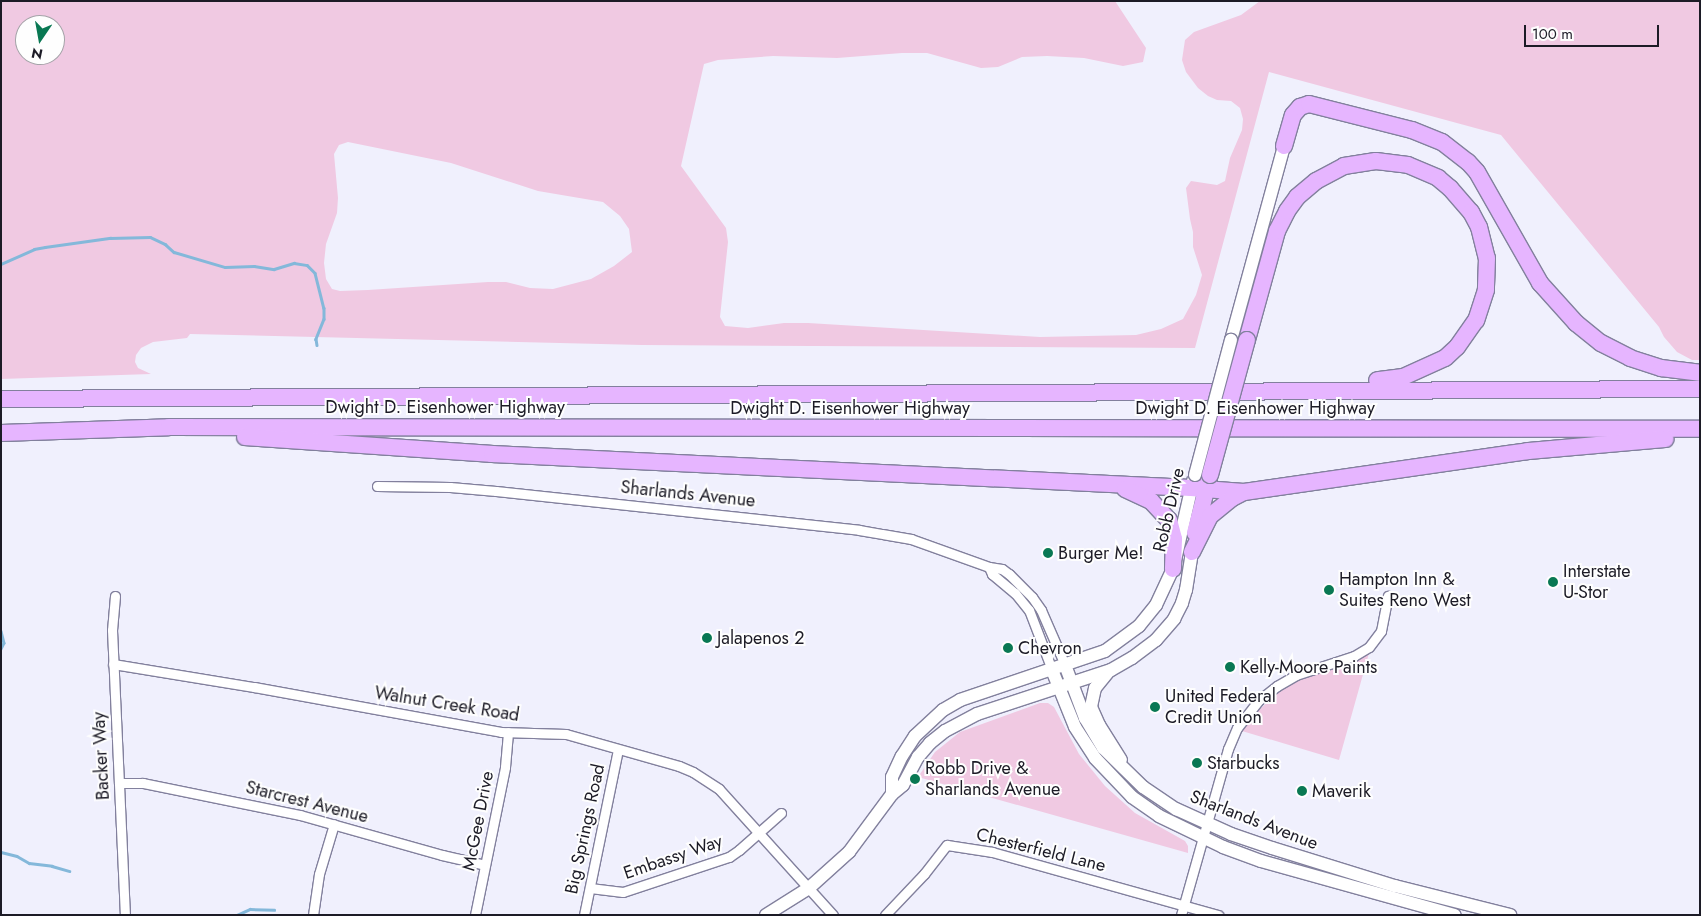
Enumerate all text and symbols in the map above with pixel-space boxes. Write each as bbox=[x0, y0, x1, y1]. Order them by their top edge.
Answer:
north arrow bbox=[15, 15, 65, 65]
scale bar bbox=[1526, 15, 1661, 47]
text: 100 m bbox=[1532, 23, 1573, 45]
text: N bbox=[30, 43, 45, 65]
street label: Dwight D. Eisenhower Highway bbox=[325, 396, 565, 418]
street label: Dwight D. Eisenhower Highway bbox=[730, 397, 970, 419]
street label: Dwight D. Eisenhower Highway bbox=[1135, 397, 1375, 419]
street label: Robb Drive bbox=[1149, 466, 1189, 554]
street label: Sharlands Avenue bbox=[620, 476, 756, 512]
place label: Burger Me! bbox=[1058, 542, 1144, 564]
marker: Burger Me! bbox=[1042, 547, 1054, 559]
place label: Interstate U-Stor bbox=[1563, 561, 1630, 604]
place label: Hampton Inn & Suites Reno West bbox=[1339, 569, 1470, 612]
marker: Interstate U-Stor bbox=[1547, 576, 1559, 588]
marker: Hampton Inn & Suites Reno West bbox=[1323, 584, 1335, 596]
place label: Jalapenos 2 bbox=[717, 627, 804, 649]
marker: Jalapenos 2 bbox=[701, 632, 713, 644]
place label: Chevron bbox=[1018, 637, 1082, 659]
marker: Chevron bbox=[1002, 642, 1014, 654]
place label: Kelly-Moore Paints bbox=[1240, 656, 1377, 678]
marker: Kelly-Moore Paints bbox=[1224, 661, 1236, 673]
street label: Walnut Creek Road bbox=[373, 682, 521, 726]
place label: United Federal Credit Union bbox=[1165, 686, 1276, 729]
marker: United Federal Credit Union bbox=[1149, 701, 1161, 713]
street label: Backer Way bbox=[88, 711, 114, 801]
place label: Starbucks bbox=[1207, 752, 1280, 774]
marker: Starbucks bbox=[1191, 757, 1203, 769]
place label: Robb Drive & Sharlands Avenue bbox=[925, 758, 1060, 801]
street label: Big Springs Road bbox=[561, 762, 609, 896]
street label: McGee Drive bbox=[458, 769, 498, 873]
marker: Robb Drive & Sharlands Avenue bbox=[909, 773, 921, 785]
street label: Starcrest Avenue bbox=[243, 776, 371, 828]
place label: Maverik bbox=[1312, 780, 1371, 802]
marker: Maverik bbox=[1296, 785, 1308, 797]
street label: Sharlands Avenue bbox=[1187, 786, 1321, 854]
street label: Chesterfield Lane bbox=[974, 824, 1108, 876]
street label: Embassy Way bbox=[621, 830, 725, 884]

